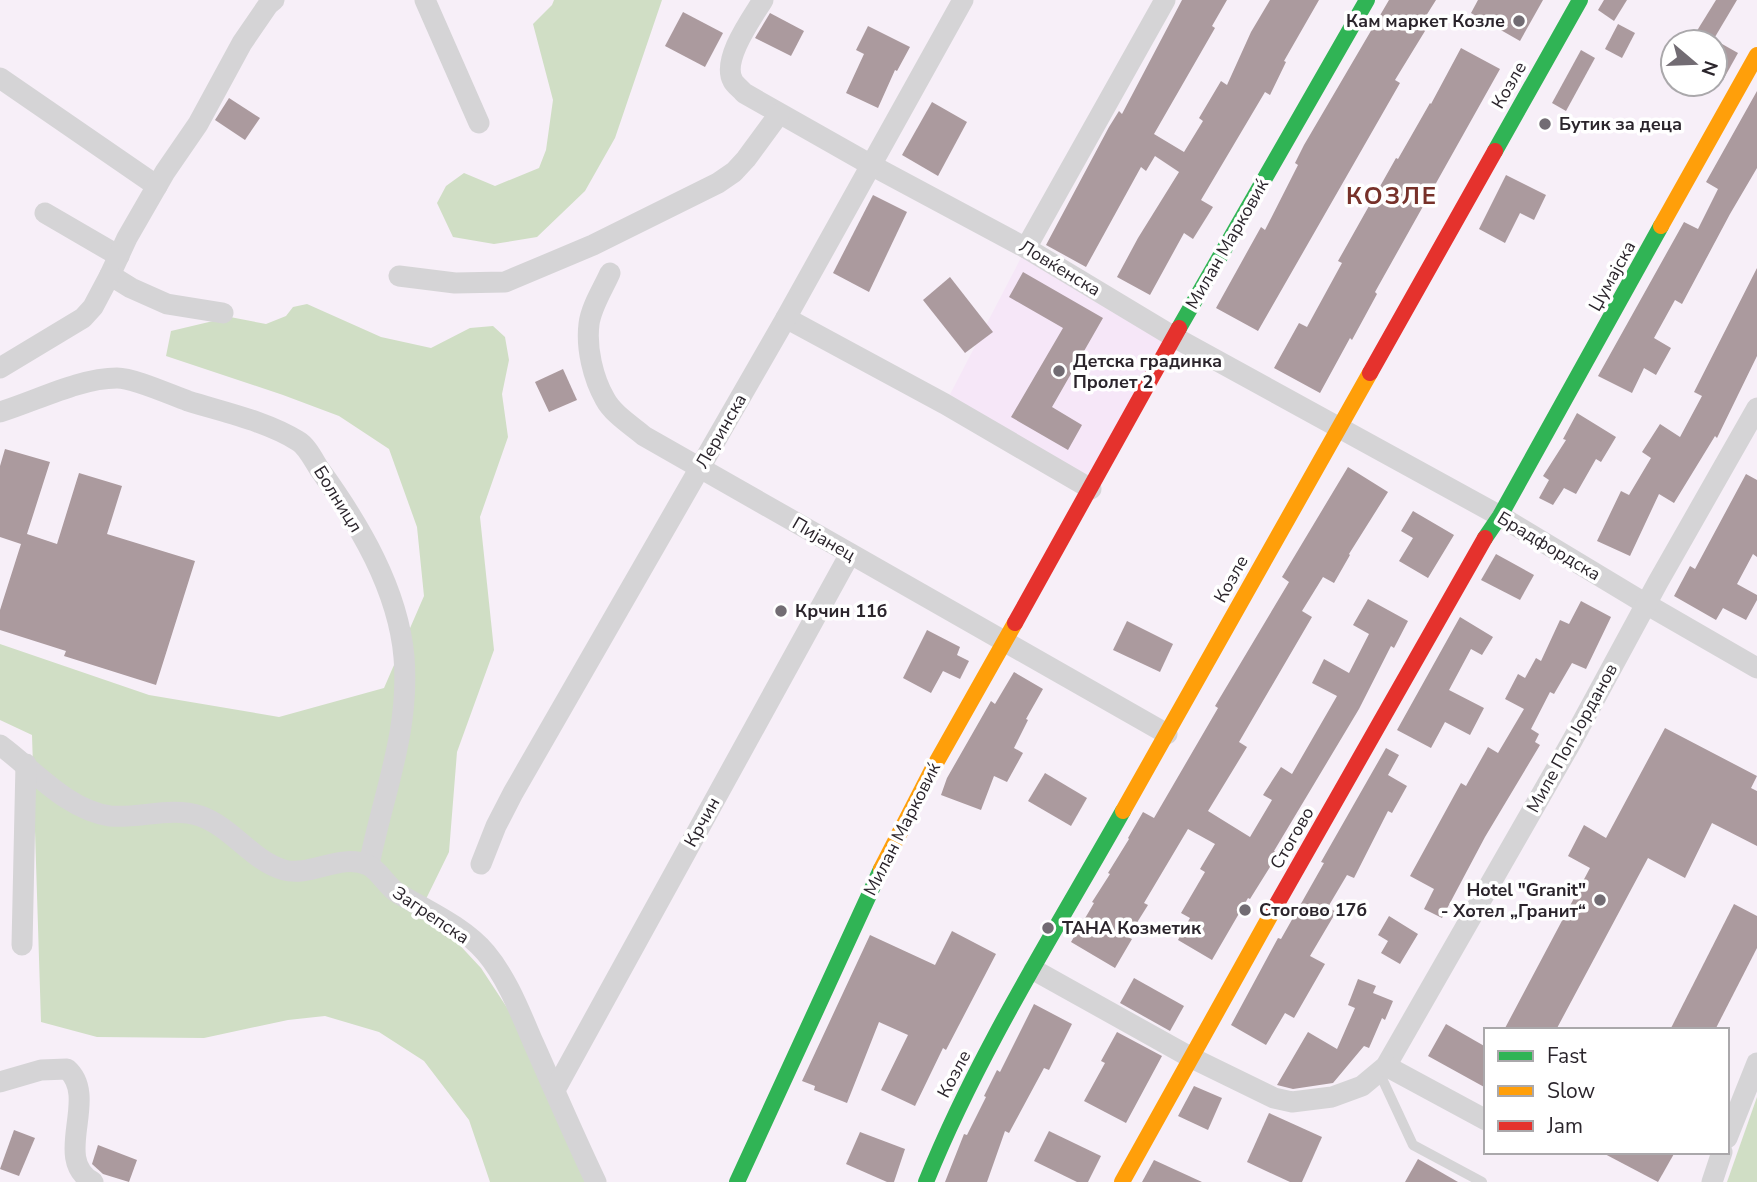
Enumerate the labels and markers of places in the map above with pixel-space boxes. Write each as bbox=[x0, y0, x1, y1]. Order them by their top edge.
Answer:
place label: Кам маркет Козле bbox=[1346, 9, 1505, 33]
marker: Кам маркет Козле bbox=[1511, 13, 1527, 29]
place label: Бутик за деца bbox=[1559, 112, 1682, 136]
marker: Бутик за деца bbox=[1537, 116, 1553, 132]
place label: Детска градинка Пролет 2 bbox=[1073, 349, 1222, 394]
marker: Детска градинка Пролет 2 bbox=[1051, 363, 1067, 379]
place label: Крчин 11б bbox=[795, 599, 887, 623]
marker: Крчин 11б bbox=[773, 603, 789, 619]
place label: Hotel "Granit" - Хотел „Гранит“ bbox=[1441, 878, 1586, 923]
marker: Hotel "Granit" - Хотел „Гранит“ bbox=[1592, 892, 1608, 908]
place label: Стогово 17б bbox=[1259, 898, 1367, 922]
marker: Стогово 17б bbox=[1237, 902, 1253, 918]
place label: ТАНА Козметик bbox=[1062, 916, 1202, 940]
marker: ТАНА Козметик bbox=[1040, 920, 1056, 936]

